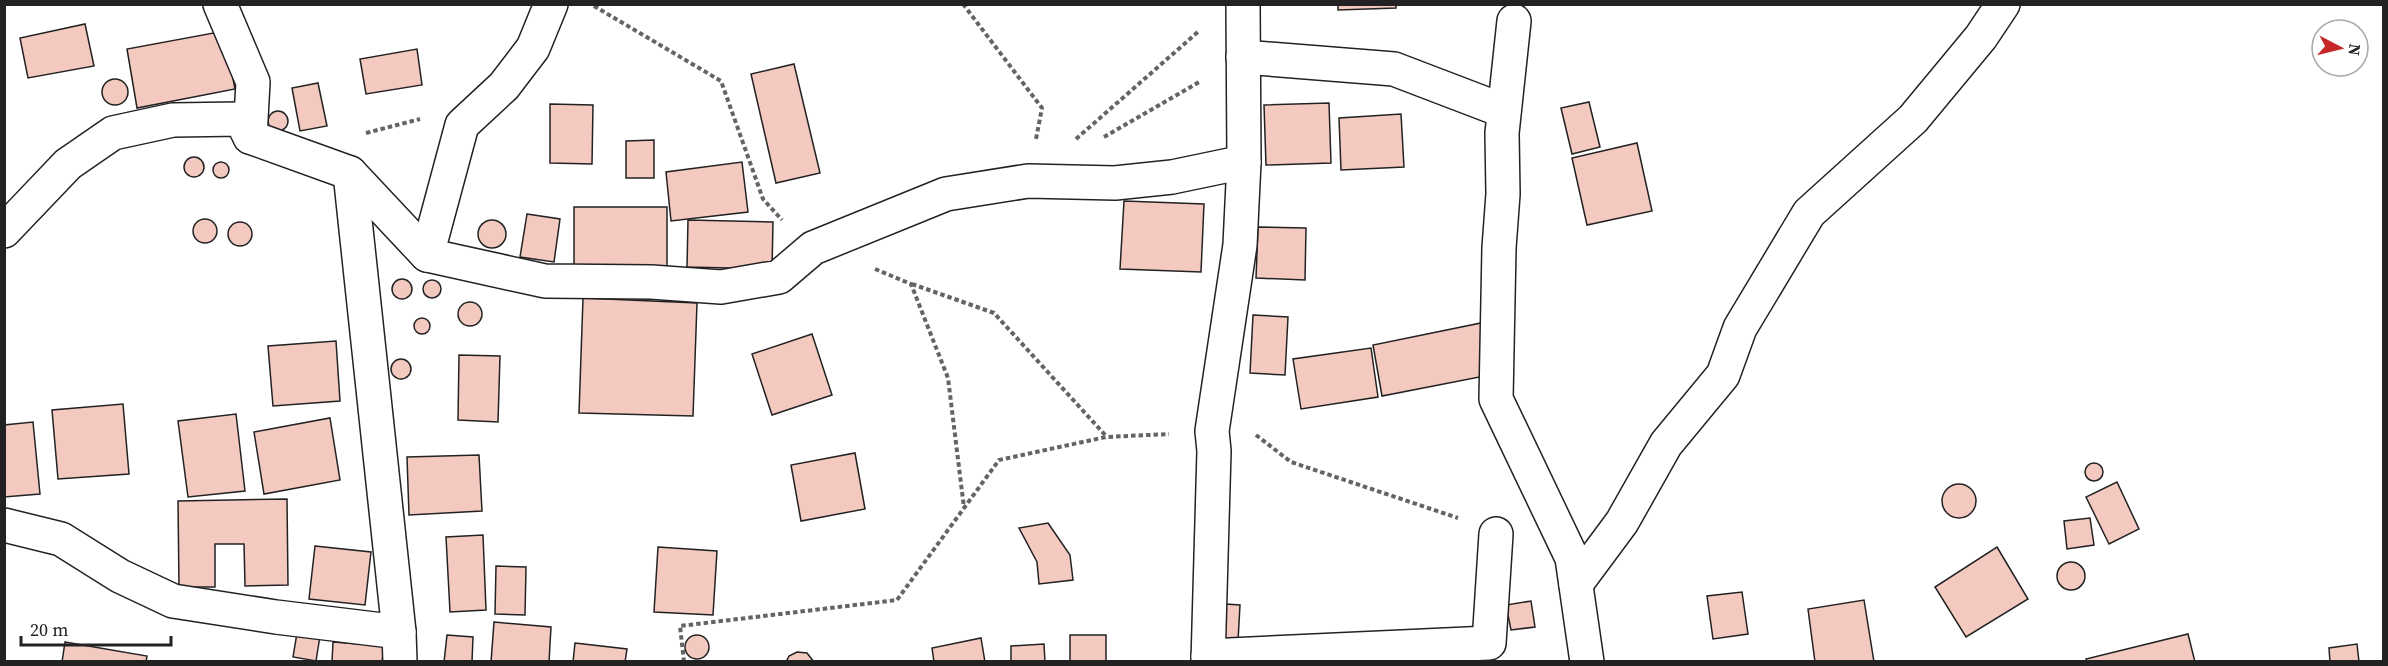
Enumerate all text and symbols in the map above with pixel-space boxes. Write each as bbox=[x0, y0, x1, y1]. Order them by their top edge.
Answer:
north arrow bbox=[2310, 18, 2370, 78]
text: N bbox=[2343, 43, 2367, 57]
scale bar bbox=[21, 609, 171, 647]
text: 20 m bbox=[30, 617, 68, 642]

